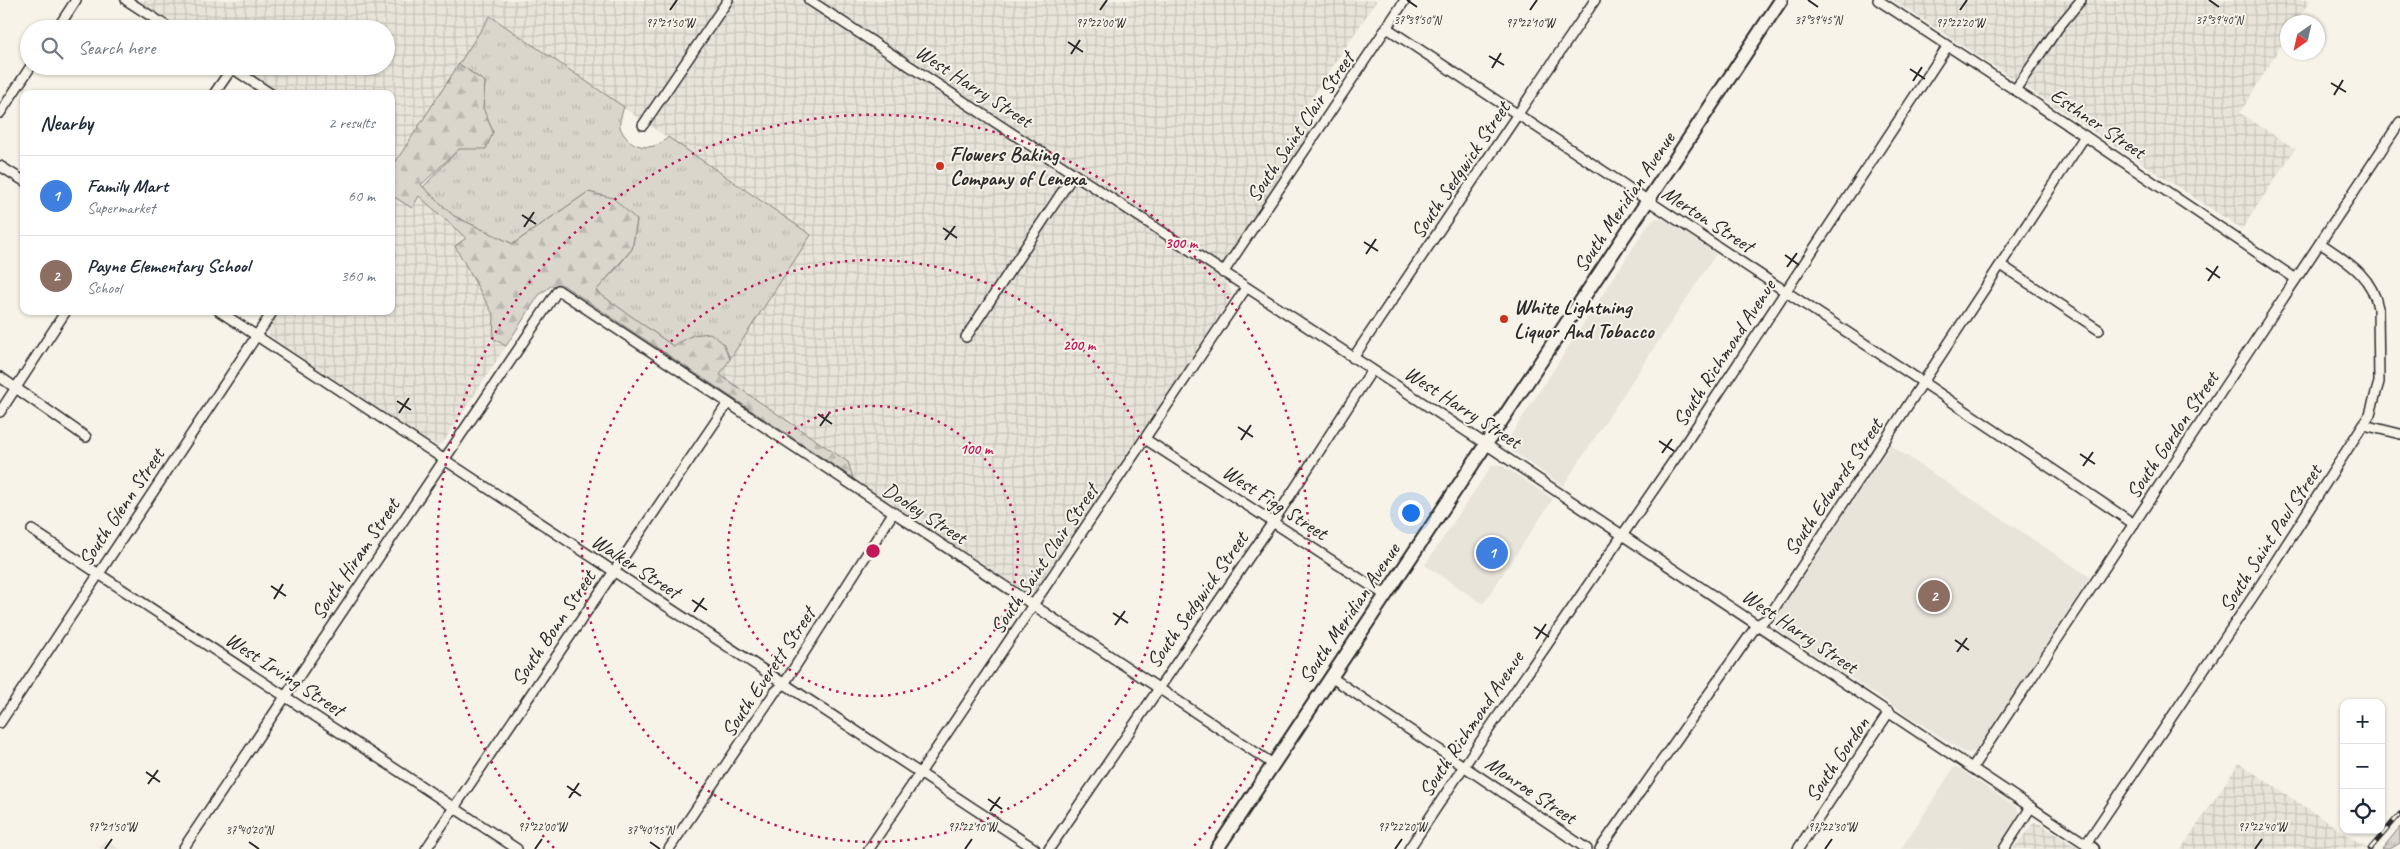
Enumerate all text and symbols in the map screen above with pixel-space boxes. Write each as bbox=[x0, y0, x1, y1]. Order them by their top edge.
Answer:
text: 37°39'50"N bbox=[1393, 12, 1442, 28]
text: 37°39'45"N bbox=[1794, 12, 1843, 28]
text: 37°39'40"N bbox=[2195, 12, 2244, 28]
text: 97°21'50"W bbox=[646, 15, 697, 31]
text: 97°22'00"W bbox=[1076, 15, 1127, 31]
text: 97°22'10"W bbox=[1506, 15, 1557, 31]
text: 97°22'20"W bbox=[1936, 15, 1987, 31]
north arrow bbox=[2280, 15, 2325, 60]
search box bbox=[20, 20, 395, 75]
icon: search bbox=[38, 34, 66, 62]
text: Search here bbox=[78, 36, 155, 60]
street label: West Harry Street bbox=[911, 39, 1039, 134]
street label: South Saint Clair Street bbox=[1240, 45, 1362, 207]
street label: Esthner Street bbox=[2046, 82, 2152, 165]
street label: South Sedgwick Street bbox=[1404, 95, 1517, 244]
text: Nearby bbox=[40, 110, 93, 136]
text: 2 results bbox=[328, 113, 375, 133]
street label: South Meridian Avenue bbox=[1567, 126, 1681, 277]
place label: Flowers Baking Company of Lenexa bbox=[950, 141, 1088, 191]
marker: Flowers Baking Company of Lenexa bbox=[934, 160, 946, 172]
text: Family Mart bbox=[87, 174, 168, 198]
street label: Merton Street bbox=[1657, 180, 1761, 260]
text: 1 bbox=[52, 186, 60, 206]
text: 60 m bbox=[348, 186, 375, 206]
text: Supermarket bbox=[87, 198, 155, 218]
text: 300 m bbox=[1165, 234, 1199, 253]
text: Payne Elementary School bbox=[87, 254, 250, 278]
text: 2 bbox=[52, 266, 60, 286]
text: 360 m bbox=[341, 266, 375, 286]
street label: South Richmond Avenue bbox=[1667, 273, 1782, 431]
text: School bbox=[87, 278, 121, 298]
place label: White Lightning Liquor And Tobacco bbox=[1514, 294, 1655, 344]
marker: White Lightning Liquor And Tobacco bbox=[1498, 313, 1510, 325]
text: 200 m bbox=[1063, 336, 1097, 355]
street label: West Harry Street bbox=[1400, 360, 1528, 455]
street label: South Gordon Street bbox=[2120, 365, 2225, 503]
street label: South Edwards Street bbox=[1778, 412, 1890, 560]
text: 100 m bbox=[960, 440, 994, 459]
street label: South Glenn Street bbox=[72, 441, 171, 571]
street label: West Figg Street bbox=[1218, 458, 1334, 547]
street label: South Saint Paul Street bbox=[2213, 458, 2328, 616]
street label: Dooley Street bbox=[878, 476, 974, 551]
street label: South Saint Clair Street bbox=[984, 477, 1106, 639]
street label: South Hiram Street bbox=[305, 492, 406, 625]
your location bbox=[1398, 500, 1424, 526]
street label: South Sedgwick Street bbox=[1140, 525, 1255, 673]
street label: Walker Street bbox=[587, 528, 688, 606]
pin: 1 bbox=[1476, 534, 1508, 572]
street label: South Meridian Avenue bbox=[1292, 537, 1406, 688]
centre of rings bbox=[864, 542, 882, 560]
street label: South Bonn Street bbox=[505, 564, 602, 691]
pin: 2 bbox=[1918, 577, 1950, 615]
street label: West Harry Street bbox=[1737, 583, 1864, 680]
street label: South Everett Street bbox=[715, 600, 823, 742]
street label: West Irving Street bbox=[221, 626, 352, 724]
street label: South Richmond Avenue bbox=[1413, 644, 1531, 802]
map controls bbox=[2340, 699, 2385, 834]
button: + bbox=[2340, 699, 2385, 744]
street label: South Gordon bbox=[1799, 711, 1875, 807]
button: − bbox=[2340, 744, 2385, 789]
street label: Monroe Street bbox=[1481, 750, 1583, 831]
button: locate bbox=[2340, 789, 2385, 834]
text: 97°21'50"W bbox=[88, 819, 139, 835]
text: 97°22'00"W bbox=[518, 819, 569, 835]
text: 97°22'10"W bbox=[948, 819, 999, 835]
text: 97°22'20"W bbox=[1378, 819, 1429, 835]
text: 97°22'30"W bbox=[1808, 819, 1859, 835]
text: 97°22'40"W bbox=[2238, 819, 2289, 835]
text: 37°40'20"N bbox=[225, 822, 274, 838]
text: 37°40'15"N bbox=[626, 822, 675, 838]

